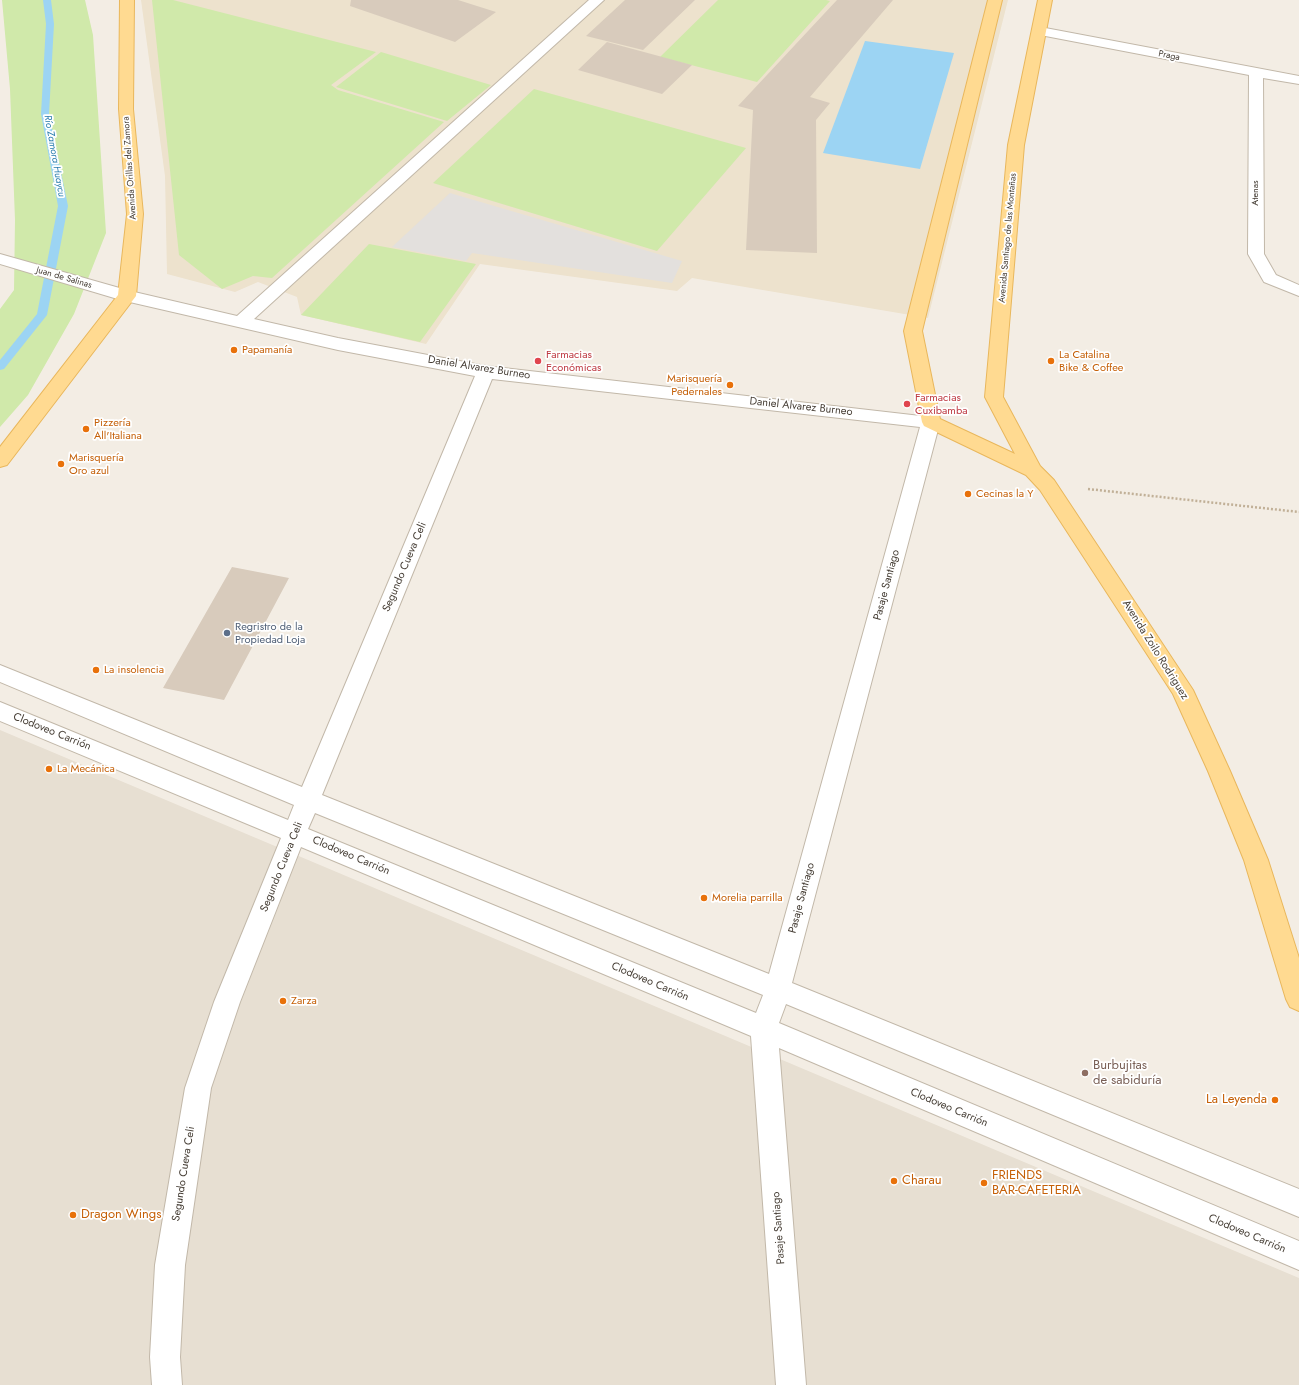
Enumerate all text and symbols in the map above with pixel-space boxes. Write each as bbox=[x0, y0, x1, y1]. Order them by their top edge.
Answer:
street label: Praga bbox=[1157, 49, 1181, 63]
water label: Río Zamora Huaycu bbox=[41, 114, 67, 198]
street label: Avenida Orillas del Zamora bbox=[121, 116, 139, 220]
street label: Avenida Santiago de las Montañas bbox=[997, 173, 1019, 303]
street label: Atenas bbox=[1251, 180, 1261, 206]
street label: Juan de Salinas bbox=[35, 265, 93, 291]
place label: Papamanía bbox=[242, 343, 292, 357]
marker: Papamanía bbox=[229, 345, 239, 355]
place label: Farmacias Económicas bbox=[546, 348, 602, 374]
place label: La Catalina Bike & Coffee bbox=[1059, 348, 1124, 374]
street label: Daniel Alvarez Burneo bbox=[427, 353, 531, 383]
marker: Farmacias Económicas bbox=[533, 356, 543, 366]
marker: La Catalina Bike & Coffee bbox=[1046, 356, 1056, 366]
place label: Marisquería Pedernales bbox=[667, 372, 722, 398]
marker: Marisquería Pedernales bbox=[725, 380, 735, 390]
place label: Farmacias Cuxibamba bbox=[915, 391, 967, 417]
street label: Daniel Alvarez Burneo bbox=[749, 395, 853, 419]
marker: Farmacias Cuxibamba bbox=[902, 399, 912, 409]
place label: Pizzería All'Italiana bbox=[94, 416, 142, 442]
marker: Pizzería All'Italiana bbox=[81, 424, 91, 434]
place label: Marisquería Oro azul bbox=[69, 451, 124, 477]
marker: Marisquería Oro azul bbox=[56, 459, 66, 469]
place label: Cecinas la Y bbox=[976, 487, 1033, 501]
marker: Cecinas la Y bbox=[963, 489, 973, 499]
street label: Segundo Cueva Celi bbox=[380, 520, 430, 614]
street label: Pasaje Santiago bbox=[871, 548, 903, 622]
street label: Avenida Zoilo Rodriguez bbox=[1119, 598, 1191, 702]
place label: Regristro de la Propiedad Loja bbox=[235, 620, 305, 646]
marker: Regristro de la Propiedad Loja bbox=[222, 628, 232, 638]
place label: La insolencia bbox=[104, 663, 164, 677]
marker: La insolencia bbox=[91, 665, 101, 675]
street label: Clodoveo Carrión bbox=[11, 710, 93, 754]
place label: La Mecánica bbox=[57, 762, 115, 776]
marker: La Mecánica bbox=[44, 764, 54, 774]
street label: Segundo Cueva Celi bbox=[258, 820, 306, 914]
street label: Clodoveo Carrión bbox=[310, 834, 392, 878]
street label: Pasaje Santiago bbox=[786, 861, 818, 935]
place label: Morelia parrilla bbox=[712, 891, 782, 905]
marker: Morelia parrilla bbox=[699, 893, 709, 903]
street label: Clodoveo Carrión bbox=[609, 960, 691, 1004]
place label: Zarza bbox=[291, 994, 317, 1008]
marker: Zarza bbox=[278, 996, 288, 1006]
place label: Burbujitas de sabiduría bbox=[1093, 1058, 1162, 1089]
marker: Burbujitas de sabiduría bbox=[1080, 1068, 1090, 1078]
street label: Clodoveo Carrión bbox=[908, 1086, 990, 1130]
place label: La Leyenda bbox=[1206, 1092, 1267, 1108]
marker: La Leyenda bbox=[1270, 1095, 1280, 1105]
street label: Segundo Cueva Celi bbox=[170, 1126, 198, 1222]
place label: FRIENDS BAR-CAFETERIA bbox=[992, 1168, 1081, 1199]
place label: Charau bbox=[902, 1173, 942, 1189]
marker: Charau bbox=[889, 1176, 899, 1186]
marker: FRIENDS BAR-CAFETERIA bbox=[979, 1178, 989, 1188]
street label: Pasaje Santiago bbox=[770, 1191, 788, 1265]
place label: Dragon Wings bbox=[81, 1207, 162, 1223]
marker: Dragon Wings bbox=[68, 1210, 78, 1220]
street label: Clodoveo Carrión bbox=[1206, 1212, 1288, 1256]

